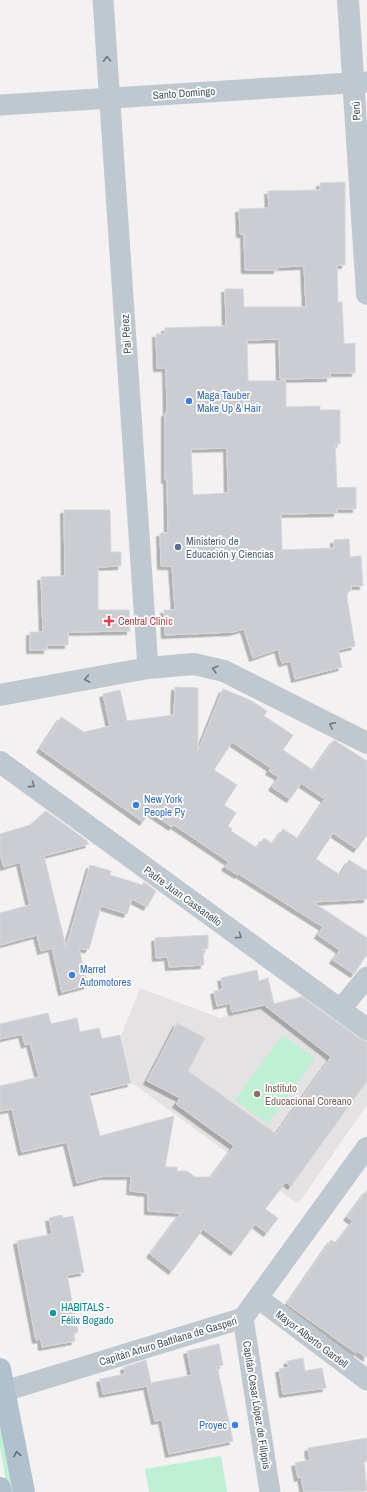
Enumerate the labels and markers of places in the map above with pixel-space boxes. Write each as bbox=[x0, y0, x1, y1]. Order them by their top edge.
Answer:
place label: Maga Tauber Make Up & Hair bbox=[197, 388, 261, 415]
marker: Maga Tauber Make Up & Hair bbox=[184, 396, 194, 406]
place label: Ministerio de Educación y Ciencias bbox=[186, 534, 274, 561]
marker: Ministerio de Educación y Ciencias bbox=[173, 542, 183, 552]
place label: Central Clinic bbox=[118, 614, 173, 628]
marker: Central Clinic bbox=[103, 615, 115, 627]
place label: New York People Py bbox=[144, 792, 186, 819]
marker: New York People Py bbox=[131, 800, 141, 810]
place label: Marret Automotores bbox=[79, 962, 132, 989]
marker: Marret Automotores bbox=[67, 970, 77, 980]
place label: Instituto Educacional Coreano bbox=[265, 1081, 352, 1108]
marker: Instituto Educacional Coreano bbox=[252, 1089, 262, 1099]
place label: HABITALS - Félix Bogado bbox=[61, 1300, 114, 1327]
marker: HABITALS - Félix Bogado bbox=[48, 1308, 58, 1318]
place label: Proyec bbox=[199, 1418, 227, 1432]
marker: Proyec bbox=[230, 1420, 240, 1430]

